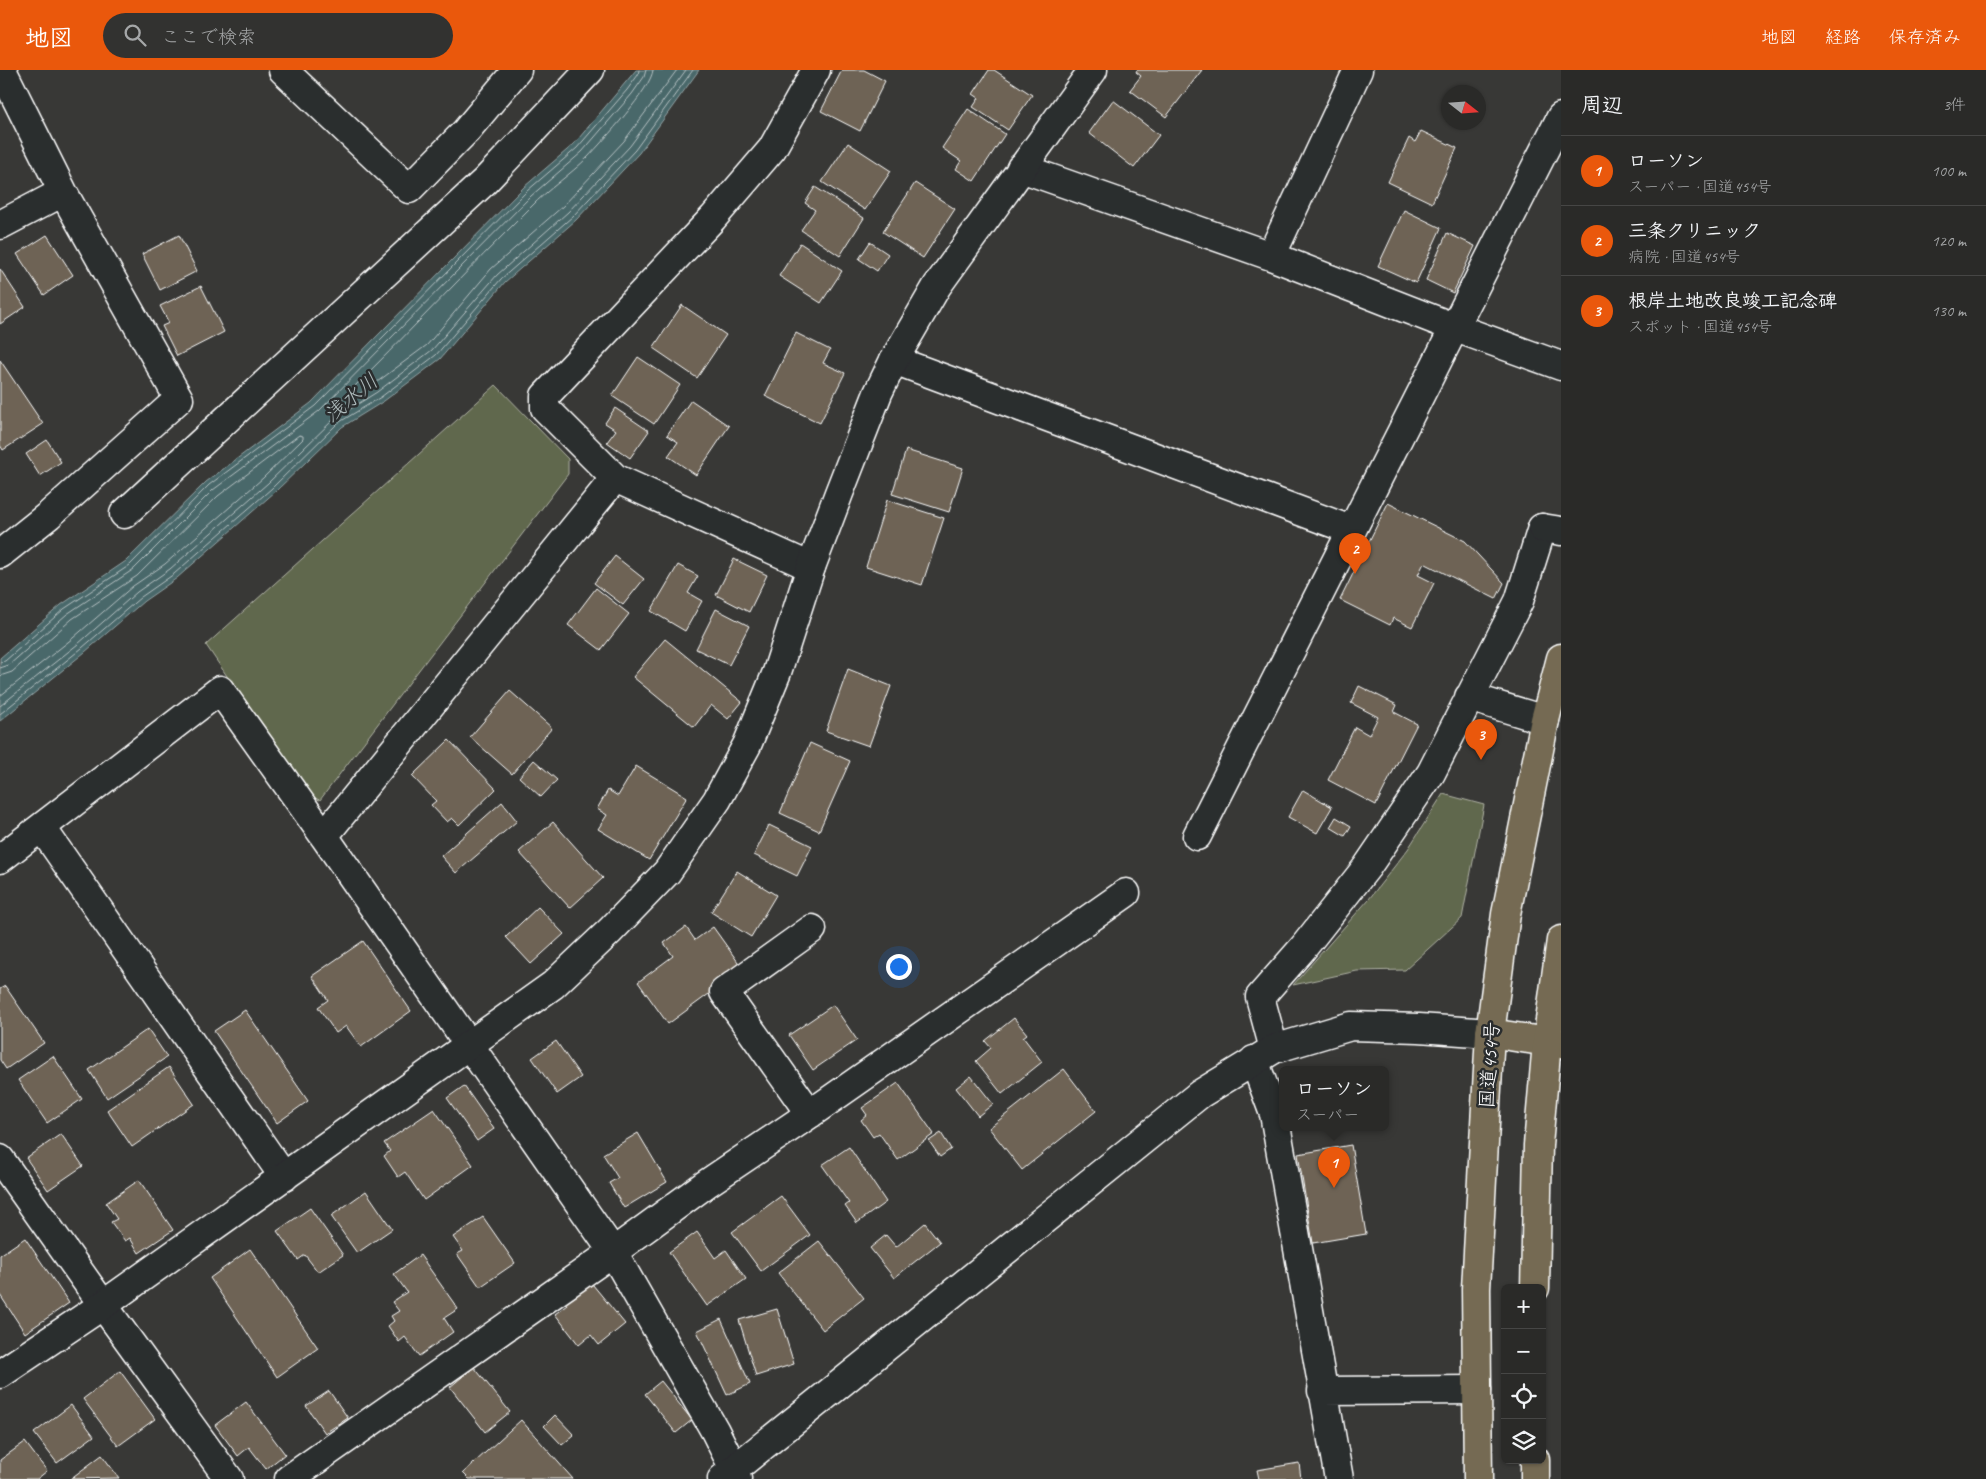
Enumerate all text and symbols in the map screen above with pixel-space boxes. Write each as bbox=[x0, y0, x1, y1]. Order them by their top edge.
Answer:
search box bbox=[103, 13, 453, 58]
icon: search bbox=[121, 21, 149, 49]
text: 地図 bbox=[25, 23, 73, 53]
text: ここで検索 bbox=[161, 25, 256, 49]
text: 地図 bbox=[1761, 26, 1797, 48]
text: 経路 bbox=[1825, 26, 1861, 48]
text: 保存済み bbox=[1889, 26, 1961, 48]
north arrow bbox=[1441, 85, 1486, 130]
text: 周辺 bbox=[1581, 92, 1623, 118]
text: 3件 bbox=[1943, 95, 1966, 115]
text: ローソン bbox=[1628, 149, 1704, 173]
text: 1 bbox=[1593, 161, 1601, 181]
text: 100 m bbox=[1932, 161, 1966, 181]
text: スーパー · 国道454号 bbox=[1628, 177, 1772, 197]
text: 三条クリニック bbox=[1628, 219, 1761, 243]
text: 2 bbox=[1593, 231, 1601, 251]
text: 120 m bbox=[1932, 231, 1966, 251]
text: 病院 · 国道454号 bbox=[1628, 247, 1740, 267]
text: 根岸土地改良竣工記念碑 bbox=[1628, 289, 1837, 313]
text: 3 bbox=[1593, 301, 1601, 321]
text: 130 m bbox=[1932, 301, 1966, 321]
text: スポット · 国道454号 bbox=[1628, 317, 1772, 337]
water label: 浅水川 bbox=[319, 368, 383, 428]
pin: 2 bbox=[1339, 533, 1371, 574]
pin: 3 bbox=[1465, 719, 1497, 760]
your location bbox=[886, 954, 912, 980]
street label: 国道454号 bbox=[1474, 1021, 1505, 1109]
popup bbox=[1279, 1066, 1389, 1131]
text: ローソン bbox=[1296, 1077, 1372, 1101]
text: スーパー bbox=[1296, 1105, 1359, 1125]
pin: 1 bbox=[1318, 1147, 1350, 1188]
map controls bbox=[1501, 1284, 1546, 1464]
button: + bbox=[1501, 1284, 1546, 1329]
button: − bbox=[1501, 1329, 1546, 1374]
button: locate bbox=[1501, 1374, 1546, 1419]
button: layers bbox=[1501, 1419, 1546, 1464]

